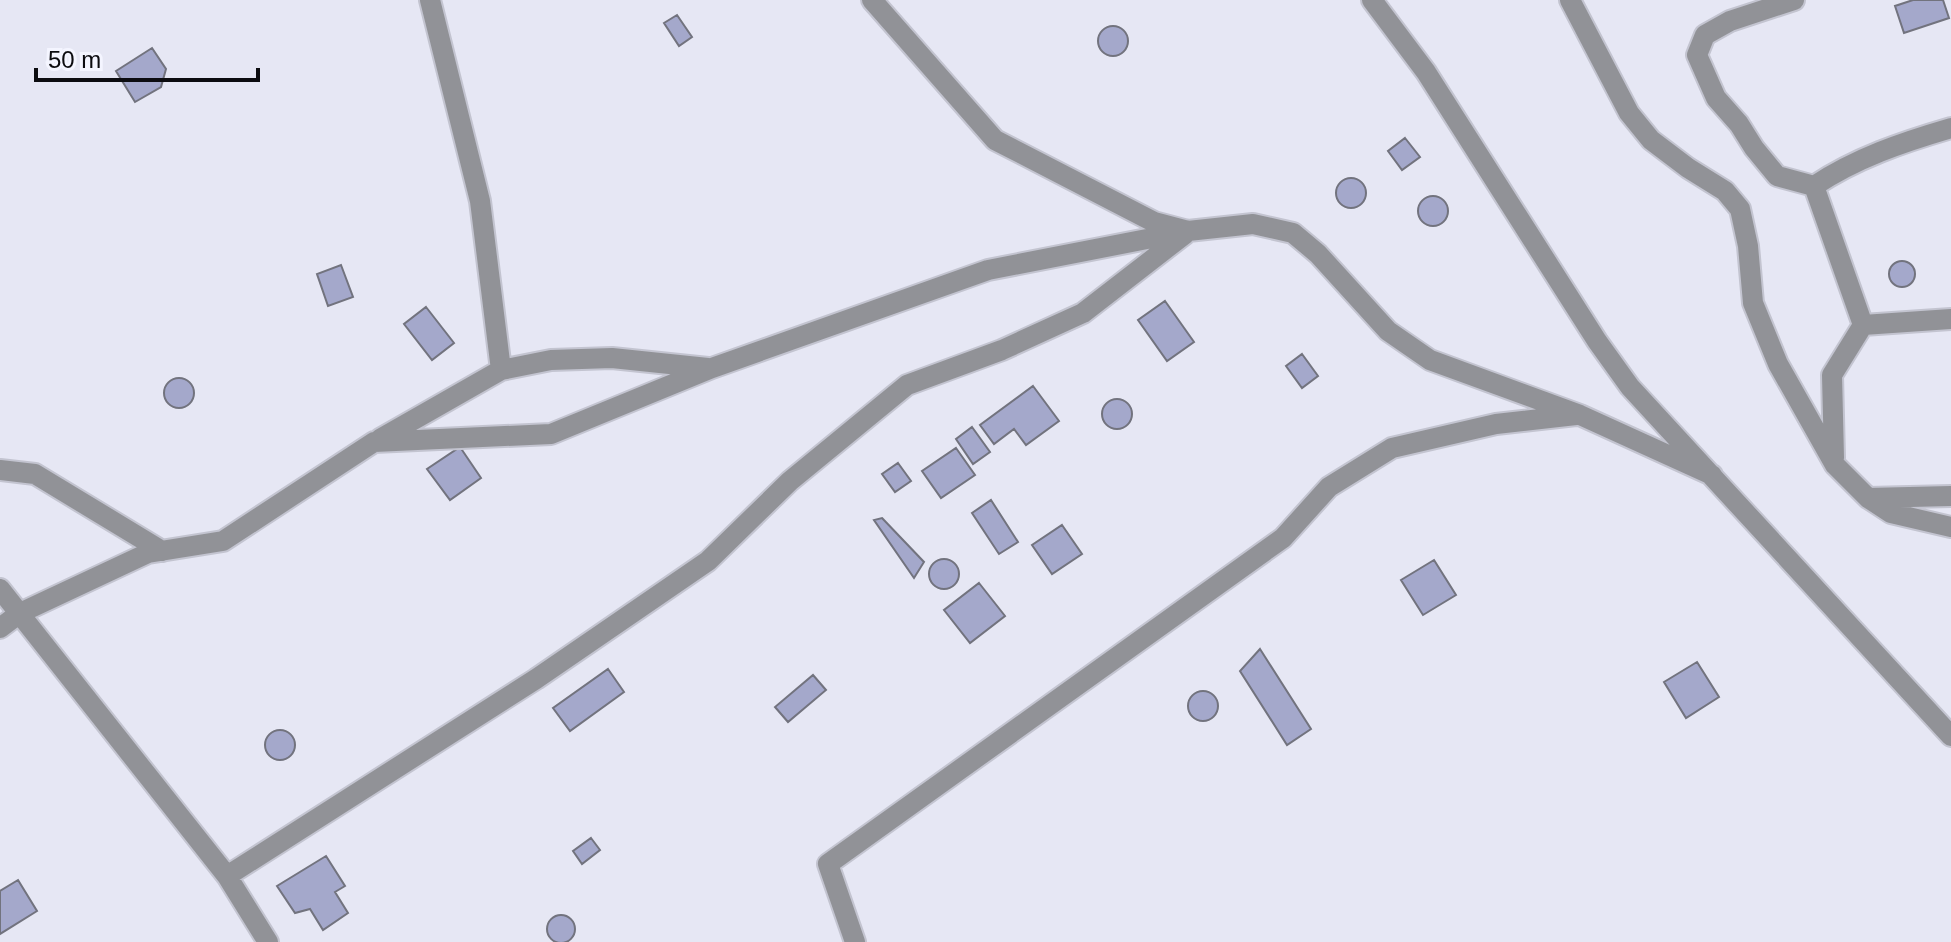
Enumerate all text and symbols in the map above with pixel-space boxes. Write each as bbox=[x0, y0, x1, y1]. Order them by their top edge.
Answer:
scale bar bbox=[36, 32, 258, 82]
text: 50 m bbox=[48, 46, 101, 73]

